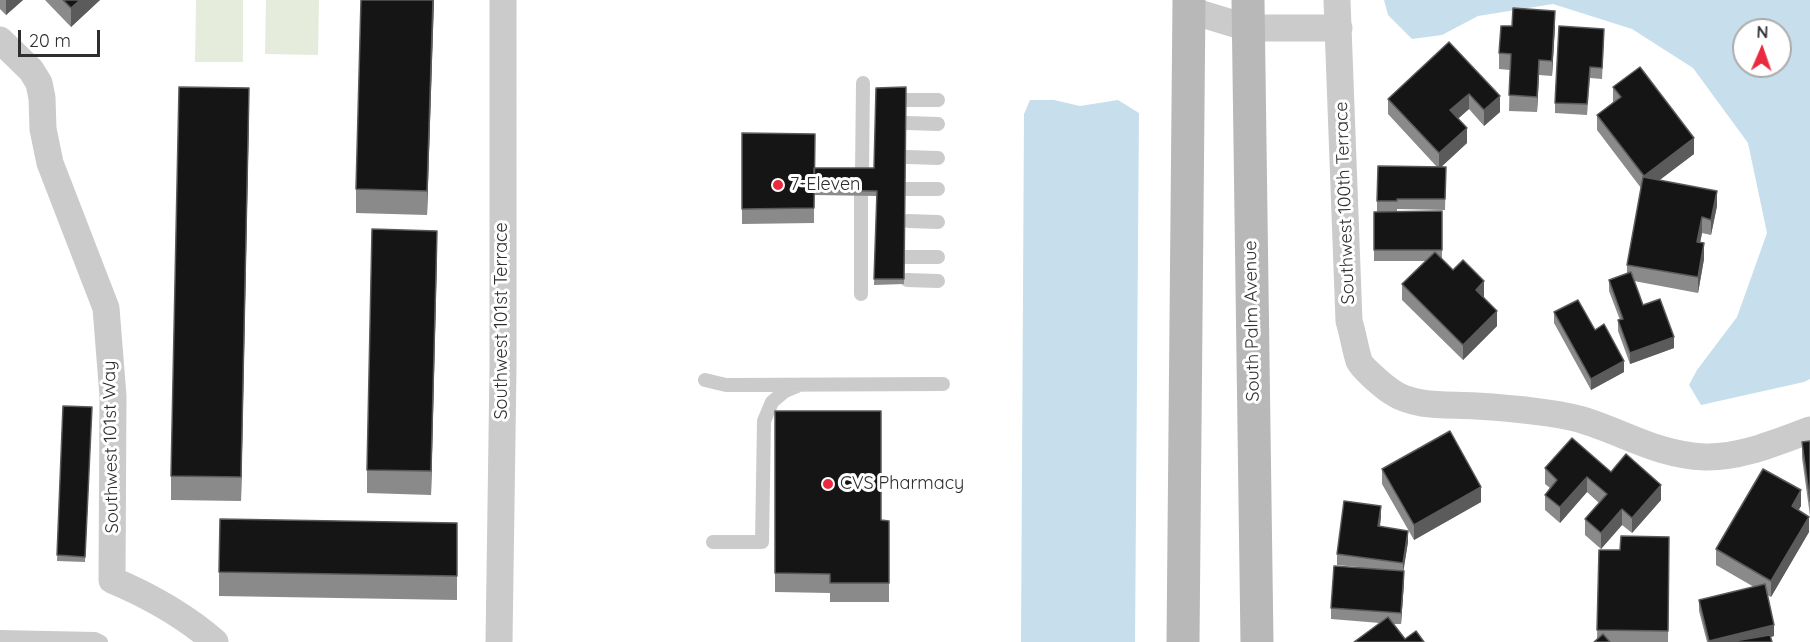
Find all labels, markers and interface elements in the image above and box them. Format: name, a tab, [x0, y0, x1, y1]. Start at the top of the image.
scale bar	[21, 18, 104, 56]
north arrow	[1732, 18, 1792, 78]
text: N	[1756, 22, 1769, 42]
text: 20 m	[29, 29, 71, 52]
street label: Southwest 100th Terrace	[1331, 101, 1359, 305]
place label: 7-Eleven	[790, 174, 861, 196]
marker: 7-Eleven	[771, 178, 785, 192]
street label: Southwest 101st Terrace	[491, 222, 513, 420]
street label: South Palm Avenue	[1240, 240, 1264, 402]
street label: Southwest 101st Way	[99, 361, 123, 533]
place label: CVS Pharmacy	[840, 473, 964, 495]
marker: CVS Pharmacy	[821, 477, 835, 491]

